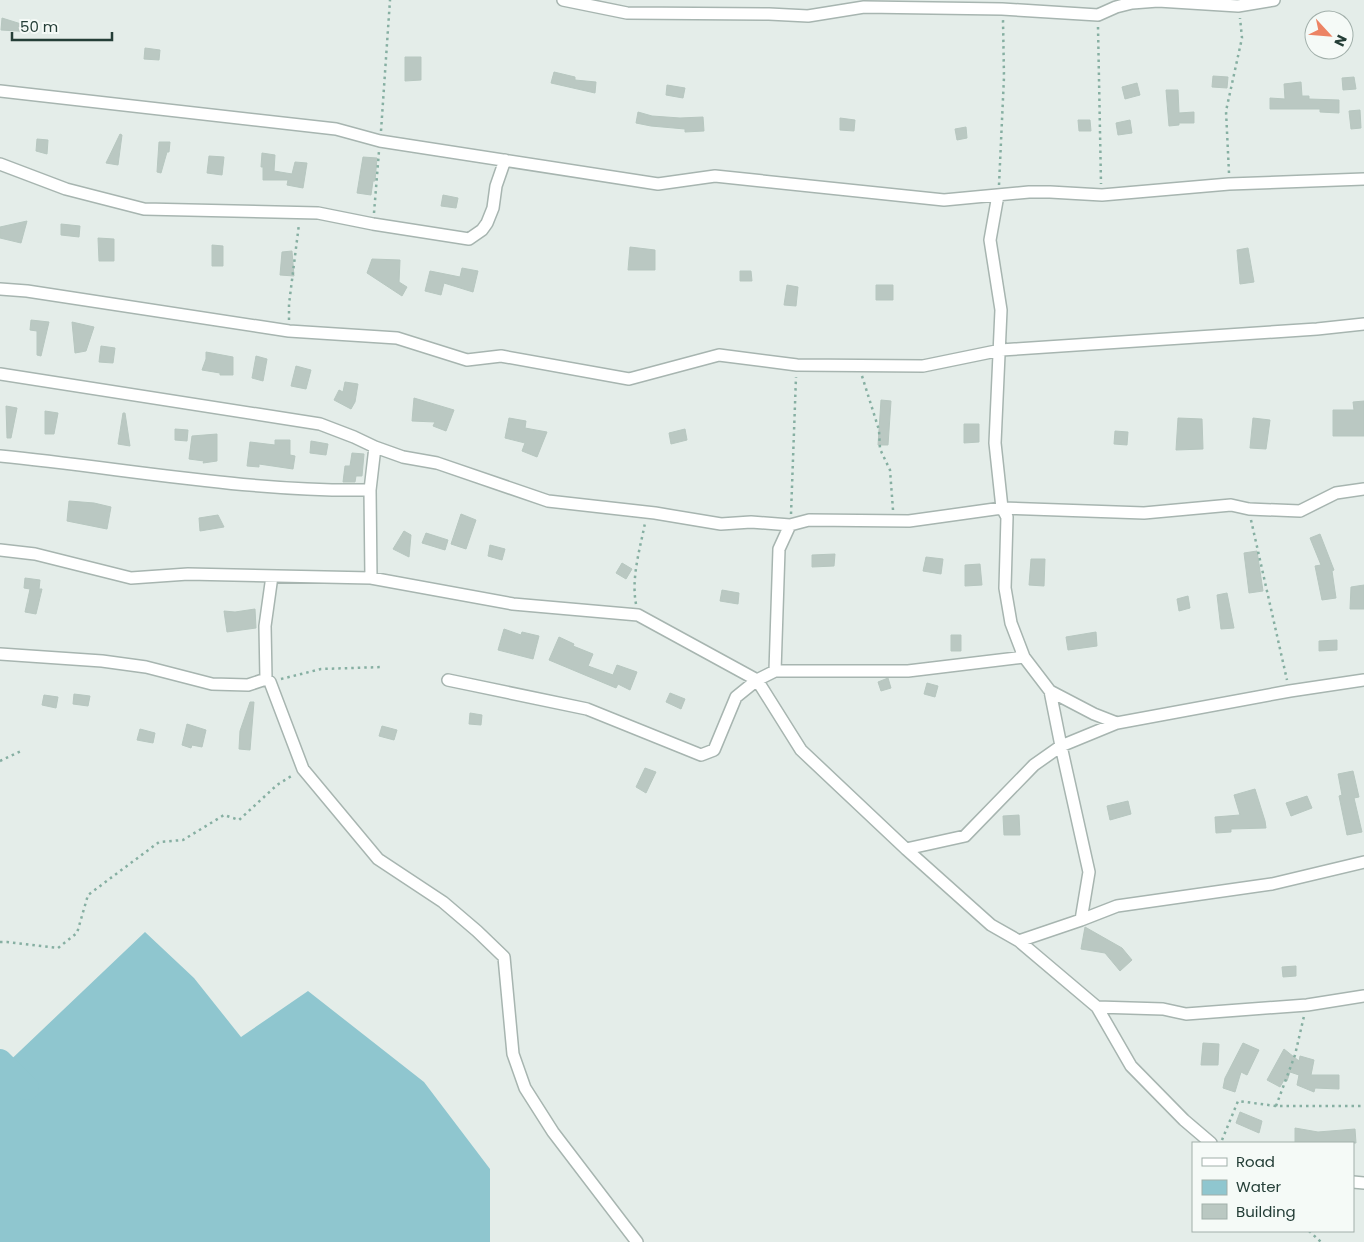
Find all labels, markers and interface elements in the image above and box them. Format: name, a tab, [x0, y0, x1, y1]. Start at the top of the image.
scale bar	[12, 10, 112, 42]
north arrow	[1304, 10, 1354, 60]
text: 50 m	[20, 16, 58, 37]
text: N	[1329, 32, 1352, 50]
legend	[1192, 1142, 1354, 1232]
text: Road	[1236, 1151, 1275, 1172]
text: Water	[1236, 1176, 1282, 1197]
text: Building	[1236, 1201, 1296, 1222]

